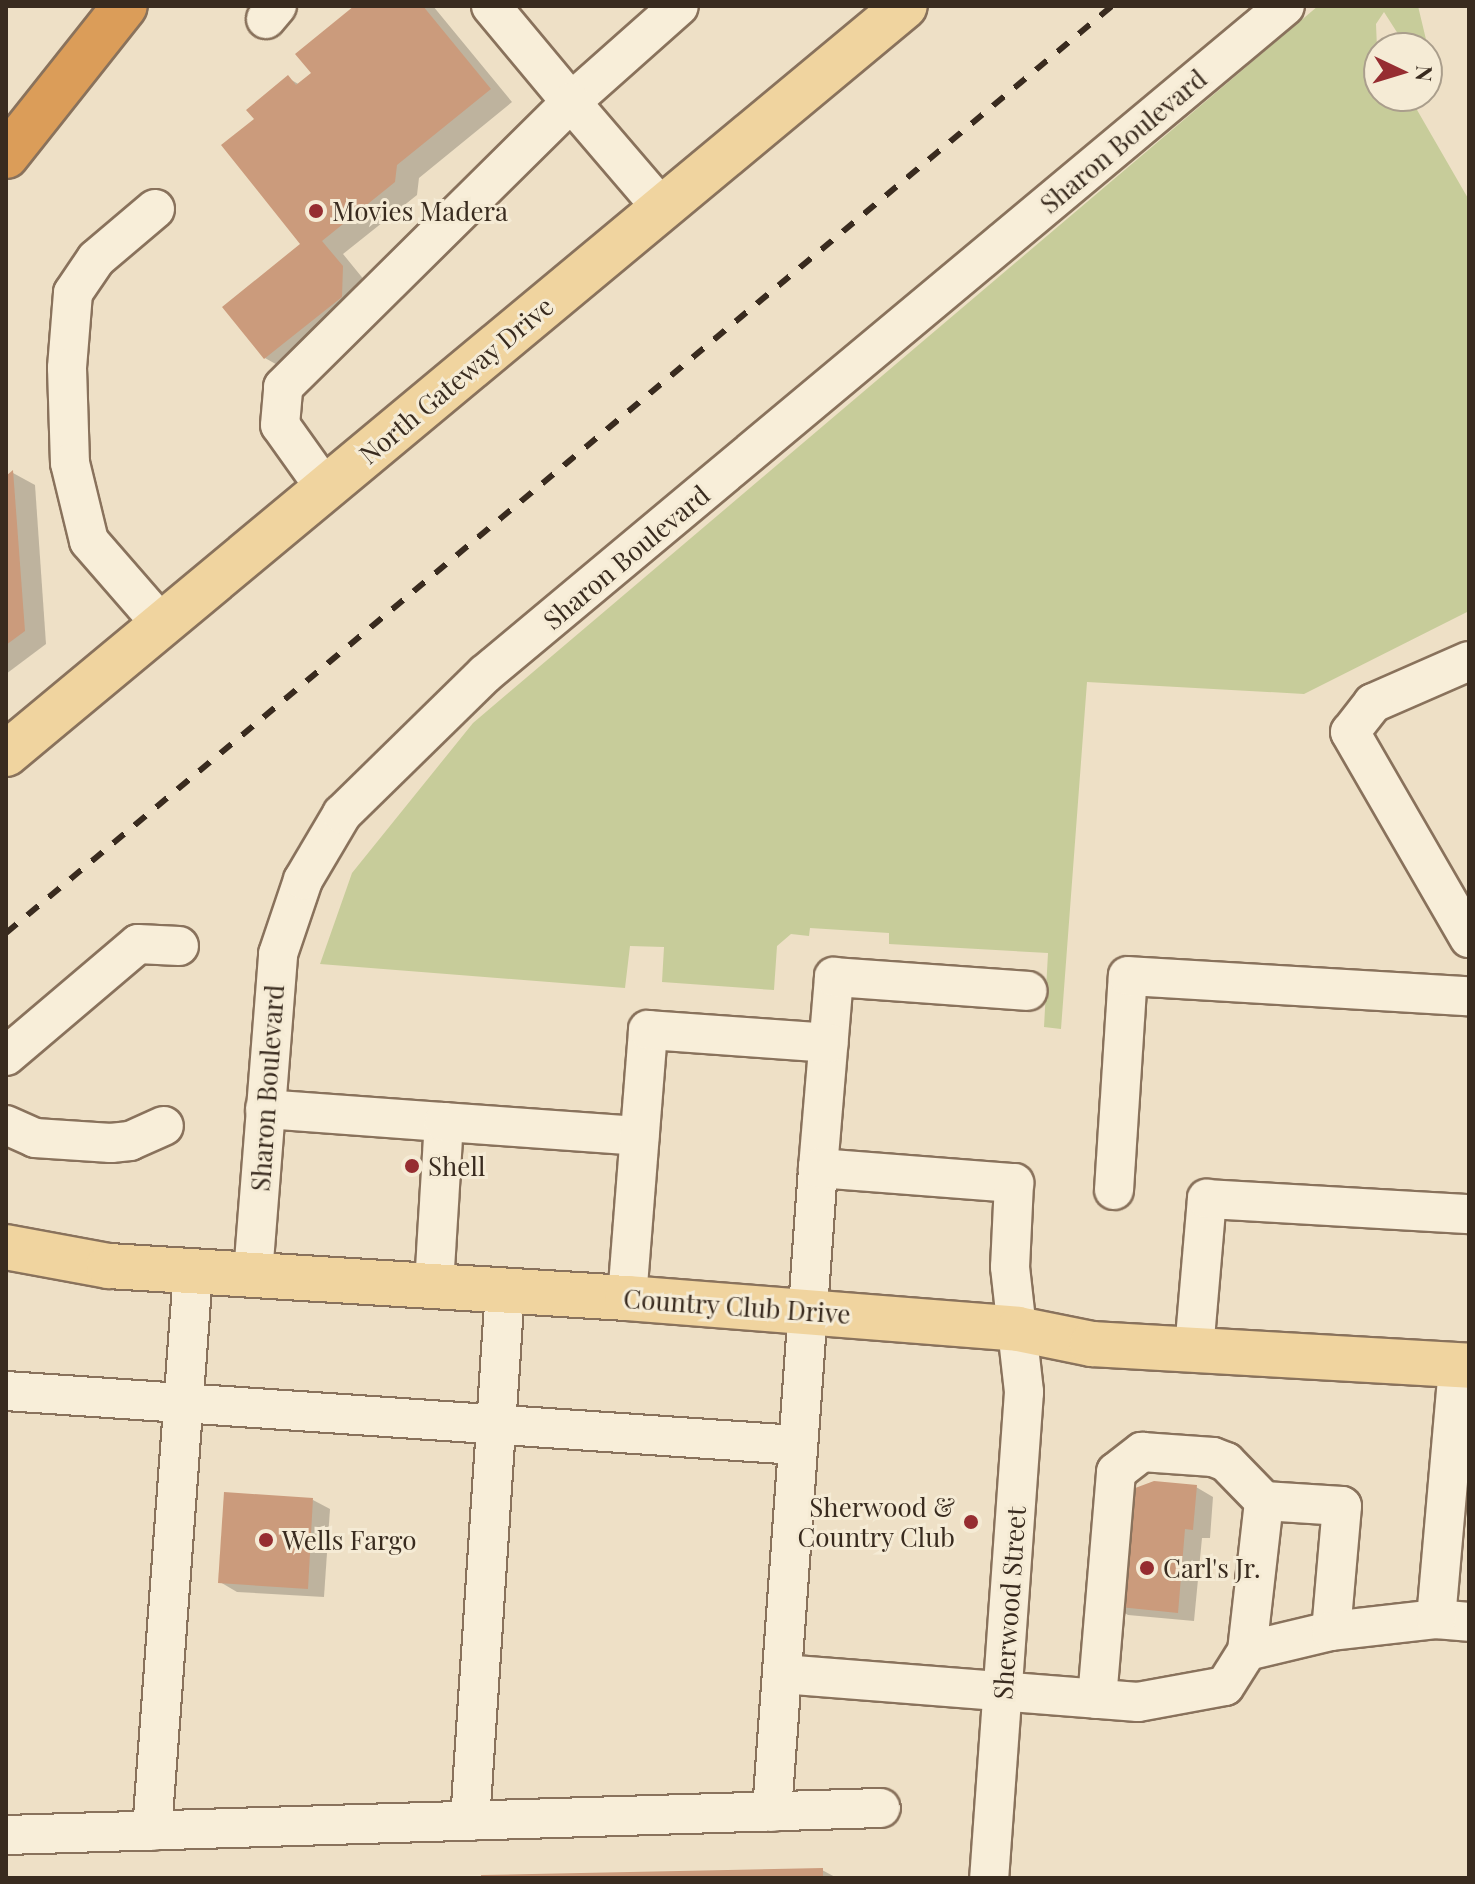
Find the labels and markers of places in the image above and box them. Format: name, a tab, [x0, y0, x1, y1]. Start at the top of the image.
place label: Movies Madera	[332, 195, 508, 227]
marker: Movies Madera	[307, 202, 325, 220]
place label: Shell	[428, 1150, 485, 1182]
marker: Shell	[403, 1157, 421, 1175]
place label: Sherwood & Country Club	[797, 1491, 955, 1552]
marker: Sherwood & Country Club	[962, 1513, 980, 1531]
place label: Wells Fargo	[282, 1524, 417, 1556]
marker: Wells Fargo	[257, 1531, 275, 1549]
place label: Carl's Jr.	[1163, 1552, 1261, 1584]
marker: Carl's Jr.	[1138, 1559, 1156, 1577]

